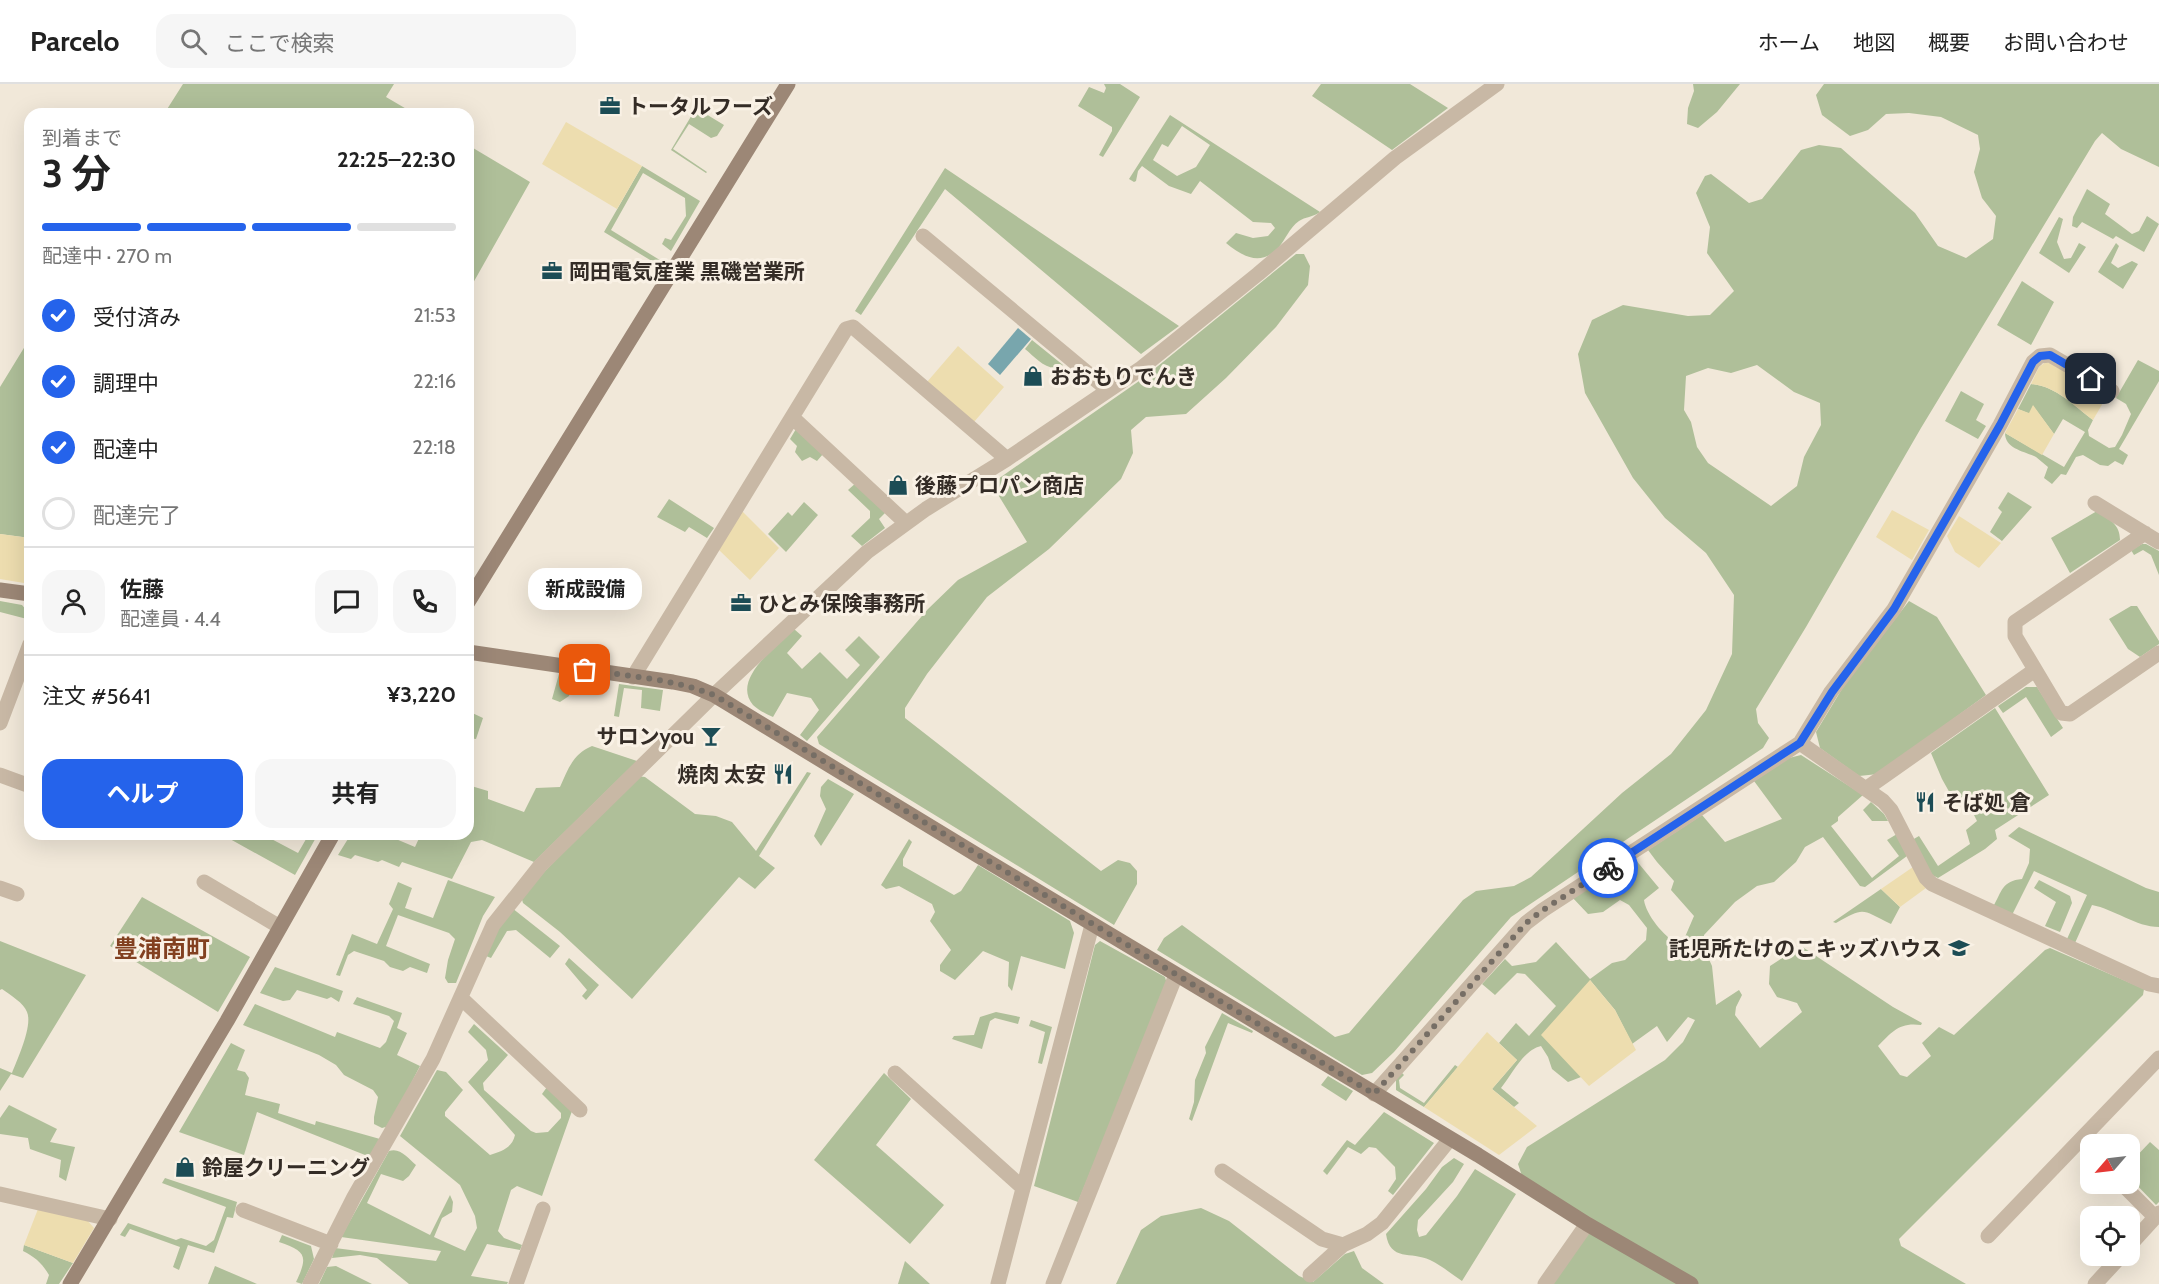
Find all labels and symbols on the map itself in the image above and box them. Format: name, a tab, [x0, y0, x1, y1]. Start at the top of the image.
office icon: トータルフーズ	[598, 94, 622, 118]
place label: トータルフーズ	[627, 94, 773, 119]
office icon: 岡田電気産業 黒磯営業所	[540, 259, 564, 283]
place label: 岡田電気産業 黒磯営業所	[569, 259, 805, 284]
pin	[2065, 353, 2116, 404]
shop icon: おおもりでんき	[1021, 364, 1045, 388]
place label: おおもりでんき	[1050, 364, 1197, 389]
shop icon: 後藤プロパン商店	[886, 473, 910, 497]
place label: 後藤プロパン商店	[915, 473, 1084, 498]
callout: 新成設備	[528, 568, 642, 610]
office icon: ひとみ保険事務所	[729, 591, 753, 615]
place label: ひとみ保険事務所	[758, 591, 925, 616]
pin	[559, 644, 610, 695]
place label: サロンyou	[596, 724, 694, 749]
bar icon: サロンyou	[699, 724, 723, 748]
place label: 焼肉 太安	[677, 762, 766, 787]
restaurant icon: 焼肉 太安	[771, 762, 795, 786]
restaurant icon: そば処 倉	[1913, 790, 1937, 814]
place label: そば処 倉	[1942, 790, 2031, 815]
courier	[1578, 838, 1638, 898]
district label: 豊浦南町	[114, 934, 210, 963]
place label: 託児所たけのこキッズハウス	[1669, 936, 1942, 961]
school or university icon: 託児所たけのこキッズハウス	[1947, 936, 1971, 960]
north arrow	[2080, 1134, 2140, 1194]
shop icon: 鈴屋クリーニング	[173, 1155, 197, 1179]
place label: 鈴屋クリーニング	[202, 1155, 370, 1180]

